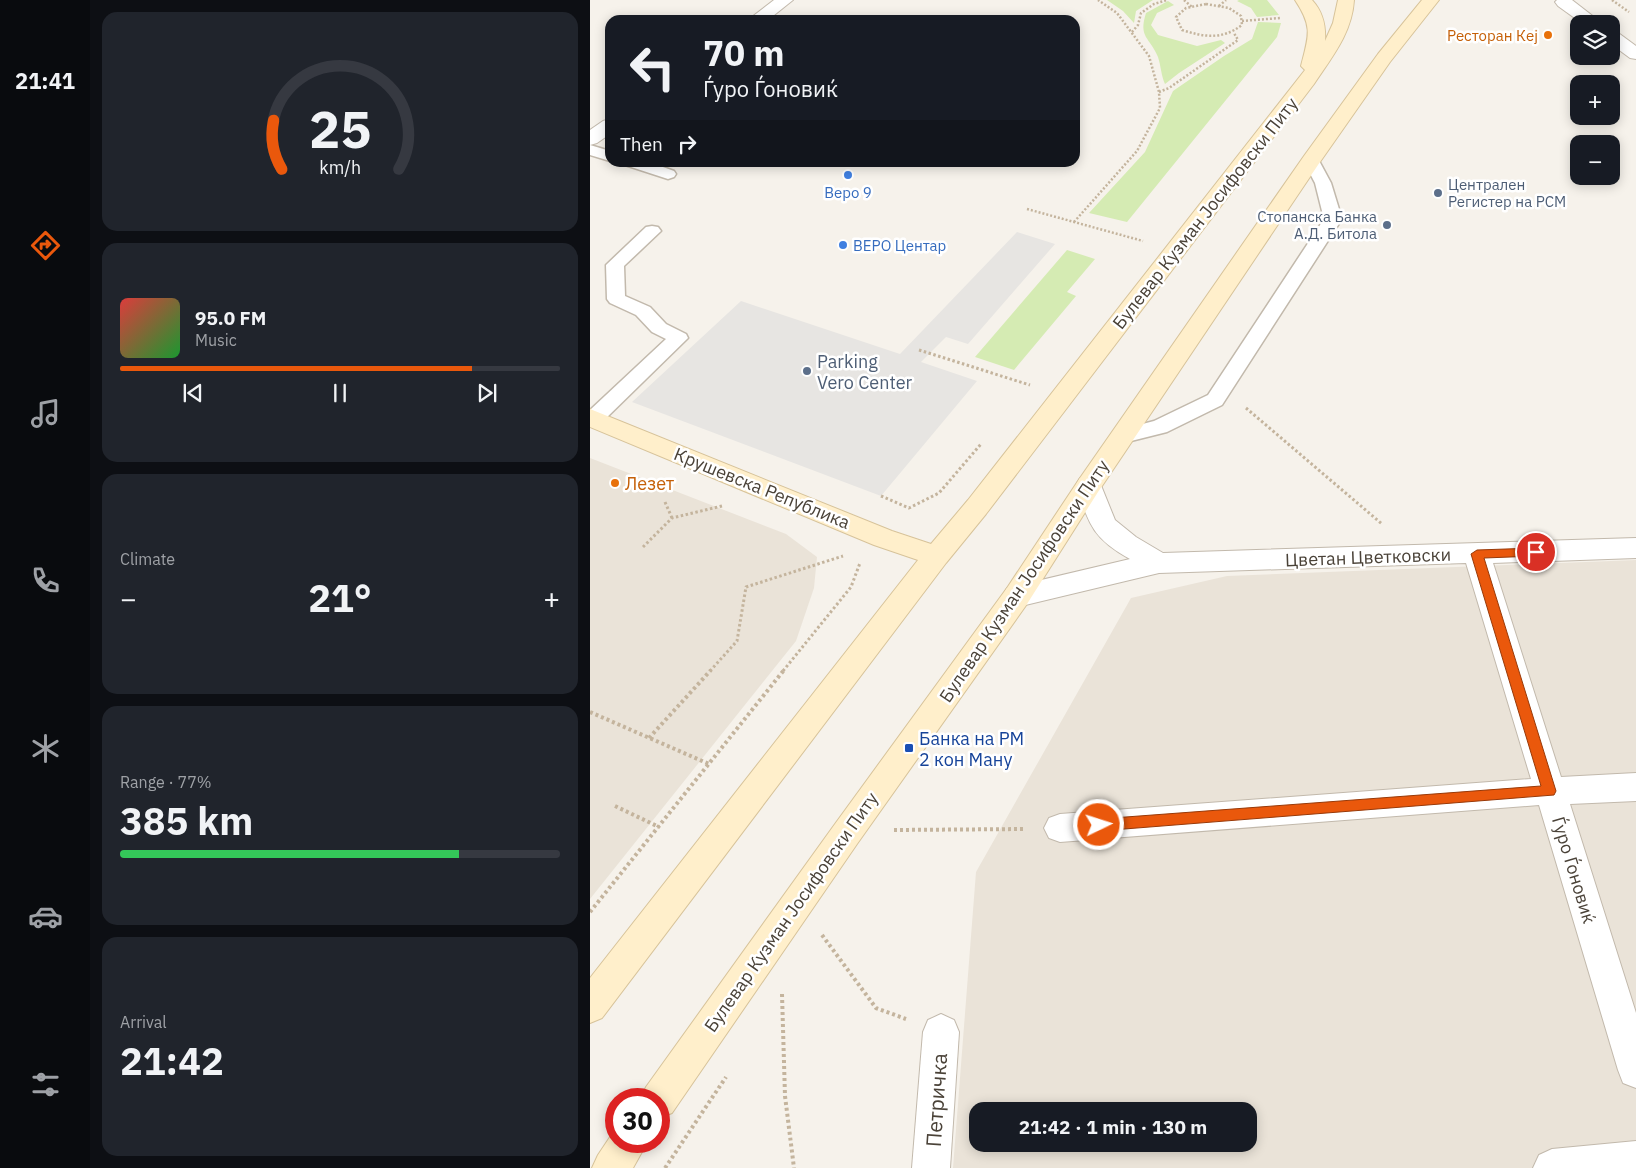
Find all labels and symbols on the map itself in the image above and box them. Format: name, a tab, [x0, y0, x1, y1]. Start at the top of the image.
place label: Ресторан Кej	[1447, 26, 1538, 45]
marker: Ресторан Кej	[1542, 29, 1554, 41]
street label: Булевар Кузман Јосифовски Питу	[1107, 93, 1303, 333]
marker: Веро 9	[842, 169, 854, 181]
place label: Централен Регистер на РСМ	[1448, 175, 1566, 211]
place label: Веро 9	[824, 183, 872, 202]
marker: Централен Регистер на РСМ	[1432, 187, 1444, 199]
place label: Стопанска Банка А.Д. Битола	[1257, 207, 1377, 243]
marker: Стопанска Банка А.Д. Битола	[1381, 219, 1393, 231]
place label: ВЕРО Центар	[853, 236, 946, 255]
marker: ВЕРО Центар	[837, 239, 849, 251]
place label: Parking Vero Center	[817, 350, 913, 394]
marker: Parking Vero Center	[801, 365, 813, 377]
street label: Крушевска Република	[671, 442, 854, 534]
street label: Булевар Кузман Јосифовски Питу	[934, 455, 1114, 707]
place label: Лезет	[625, 472, 675, 495]
marker: Лезет	[609, 477, 621, 489]
pin	[1515, 531, 1557, 573]
street label: Цветан Цветковски	[1285, 543, 1451, 571]
place label: Банка на РМ 2 кон Ману	[919, 727, 1024, 771]
marker: Банка на РМ 2 кон Ману	[903, 742, 915, 754]
street label: Булевар Кузман Јосифовски Питу	[699, 788, 883, 1036]
position arrow	[1072, 798, 1124, 850]
street label: Ѓуро Ѓоновиќ	[1547, 814, 1601, 926]
street label: Петричка	[919, 1052, 953, 1148]
speed limit sign: 30	[605, 1088, 670, 1153]

